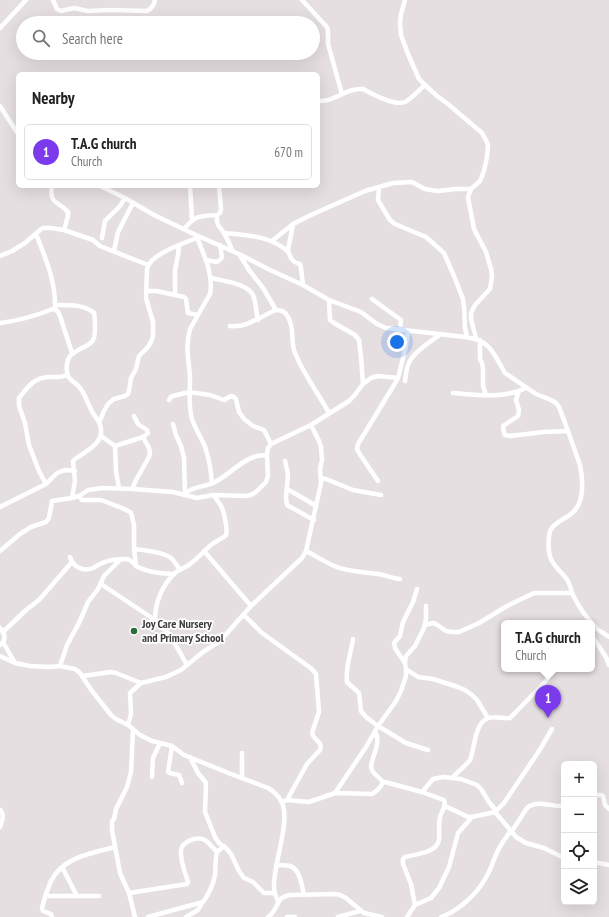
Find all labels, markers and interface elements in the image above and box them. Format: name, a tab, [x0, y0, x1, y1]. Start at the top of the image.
search box	[16, 16, 320, 60]
icon: search	[30, 27, 52, 49]
text: Search here	[62, 29, 123, 48]
text: Nearby	[32, 87, 75, 109]
text: T.A.G church	[71, 134, 136, 153]
text: 1	[43, 144, 49, 161]
text: 670 m	[274, 144, 303, 161]
text: Church	[71, 153, 102, 170]
your location	[387, 332, 407, 352]
place label: Joy Care Nursery and Primary School	[141, 616, 224, 645]
popup	[501, 620, 595, 672]
marker: Joy Care Nursery and Primary School	[129, 626, 139, 636]
text: T.A.G church	[515, 628, 581, 647]
text: Church	[515, 647, 547, 664]
pin: 1	[535, 685, 561, 718]
map controls	[561, 761, 597, 905]
button: +	[561, 761, 597, 797]
button: −	[561, 797, 597, 833]
button: locate	[561, 833, 597, 869]
button: layers	[561, 869, 597, 905]

